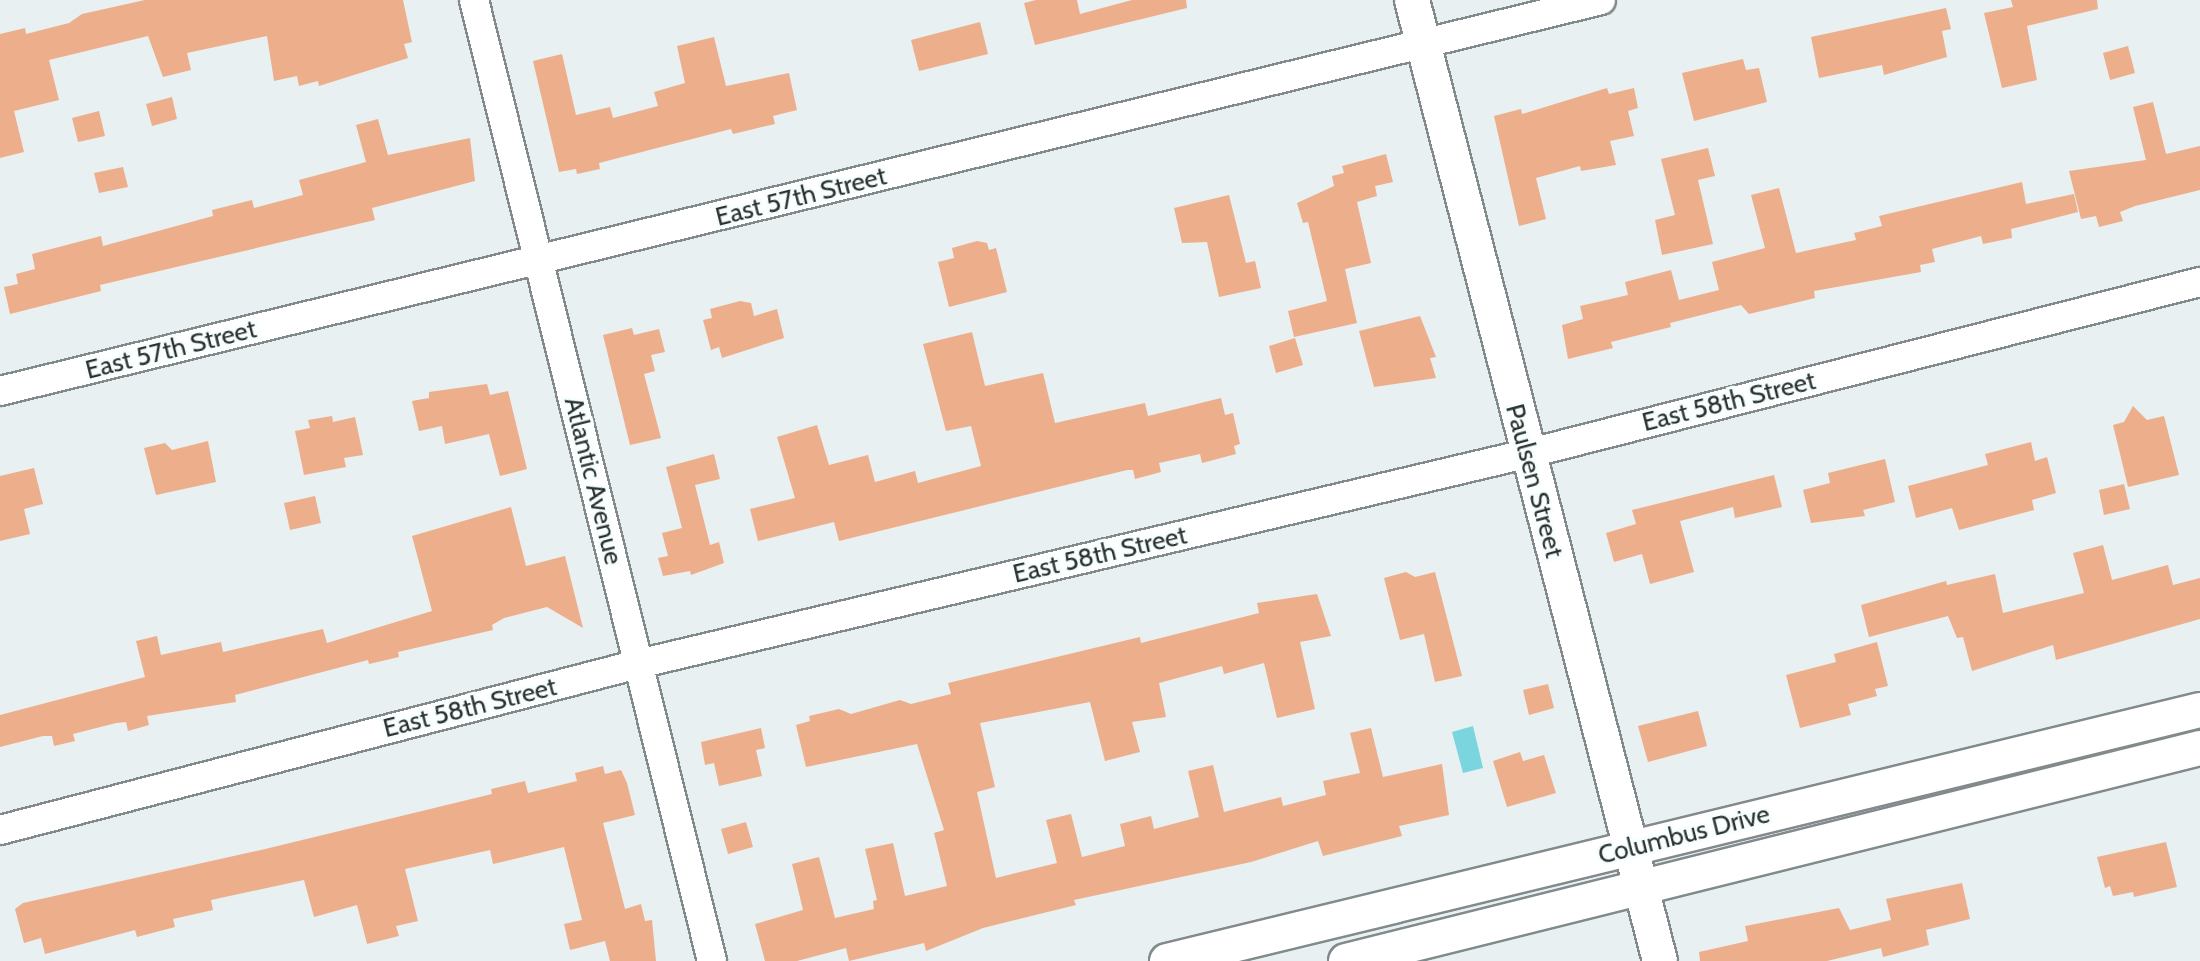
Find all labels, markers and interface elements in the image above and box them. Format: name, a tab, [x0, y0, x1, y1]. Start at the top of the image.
street label: East 57th Street	[712, 161, 890, 233]
street label: East 57th Street	[82, 314, 260, 386]
street label: East 58th Street	[1639, 365, 1819, 439]
street label: Atlantic Avenue	[557, 394, 629, 568]
street label: Paulsen Street	[1498, 401, 1570, 561]
street label: East 58th Street	[1010, 520, 1190, 590]
street label: East 58th Street	[380, 671, 560, 745]
street label: Columbus Drive	[1595, 799, 1773, 871]

